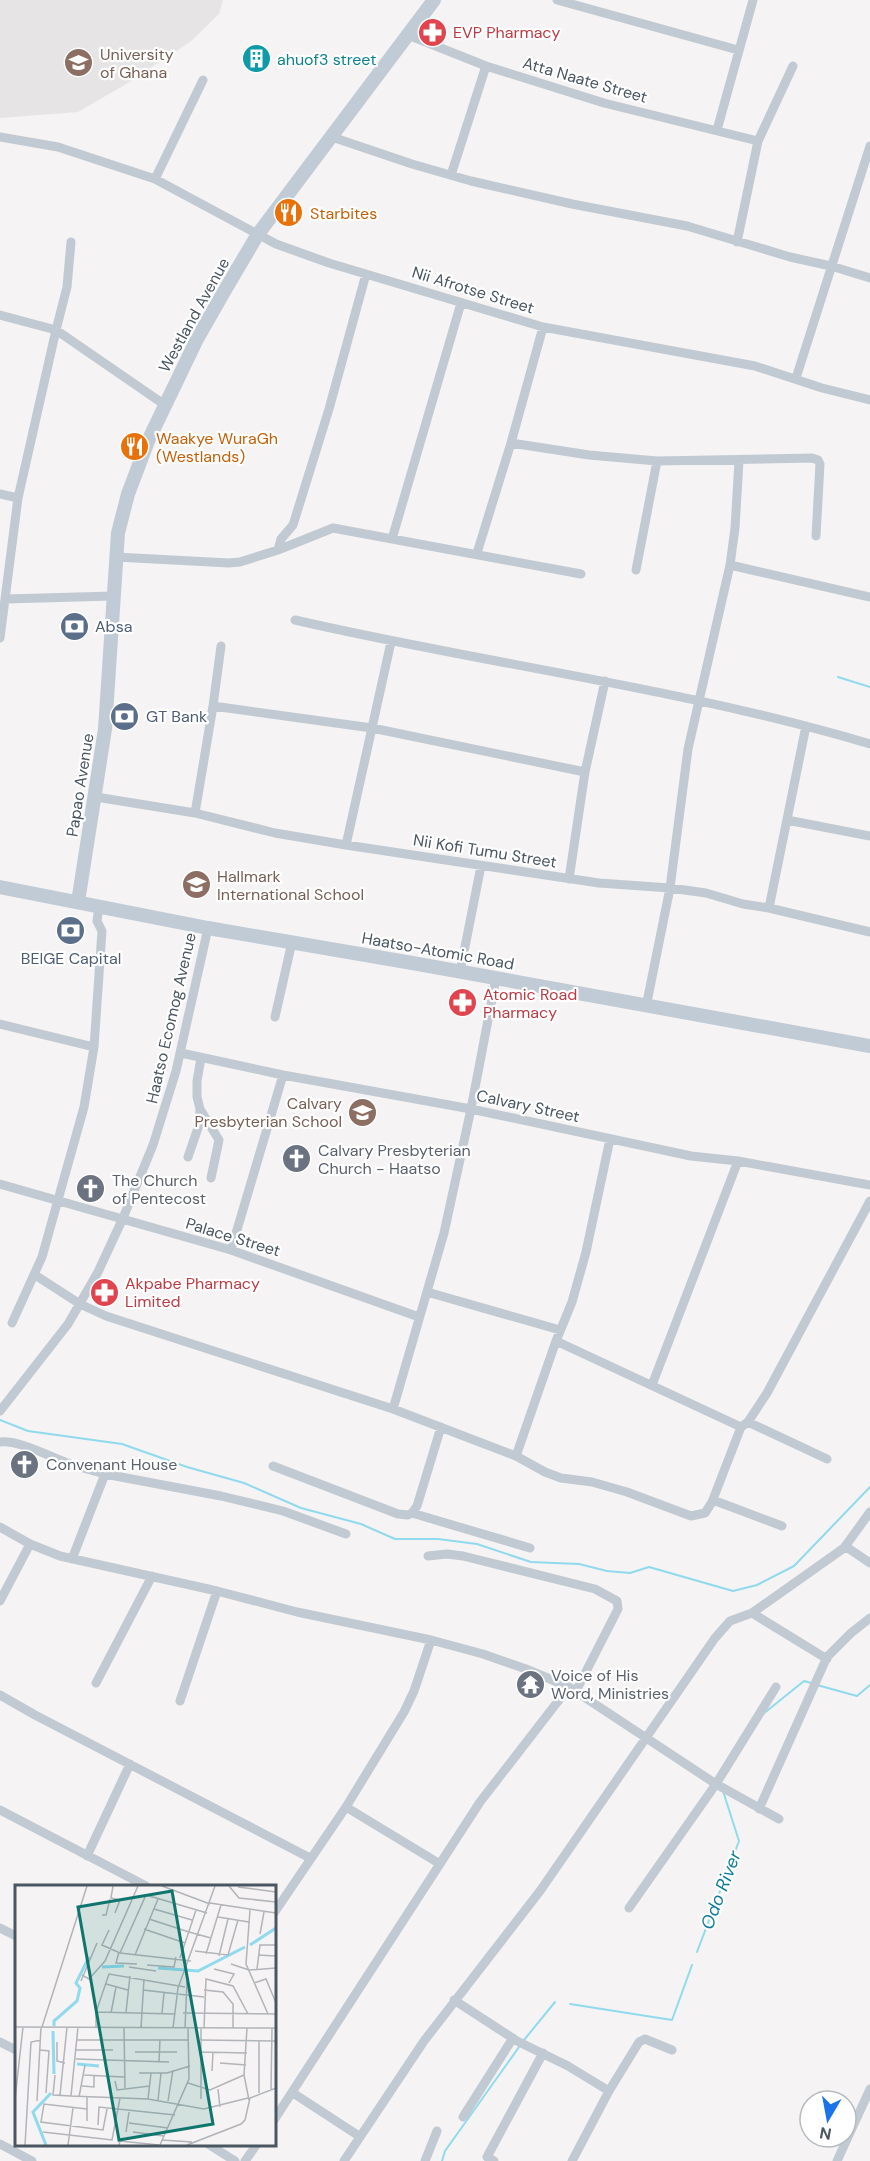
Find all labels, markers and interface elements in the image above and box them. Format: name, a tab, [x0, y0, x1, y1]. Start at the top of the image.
pharmacy icon: EVP Pharmacy	[416, 16, 448, 48]
place label: EVP Pharmacy	[453, 22, 560, 43]
building icon: ahuof3 street	[240, 43, 272, 75]
place label: University of Ghana	[100, 44, 174, 83]
school or university icon: University of Ghana	[63, 47, 95, 79]
place label: ahuof3 street	[277, 49, 376, 70]
street label: Atta Naate Street	[520, 52, 650, 108]
restaurant icon: Starbites	[273, 197, 305, 229]
place label: Starbites	[310, 203, 377, 224]
street label: Westland Avenue	[154, 254, 234, 376]
street label: Nii Afrotse Street	[409, 261, 537, 319]
place label: Waakye WuraGh (Westlands)	[156, 428, 278, 467]
restaurant icon: Waakye WuraGh (Westlands)	[119, 431, 151, 463]
bank icon: Absa	[58, 610, 90, 642]
place label: Absa	[95, 616, 132, 637]
bank icon: GT Bank	[109, 700, 141, 732]
place label: GT Bank	[146, 706, 207, 727]
street label: Papao Avenue	[61, 732, 99, 838]
street label: Nii Kofi Tumu Street	[412, 829, 558, 873]
place label: Hallmark International School	[217, 866, 364, 905]
school or university icon: Hallmark International School	[180, 869, 212, 901]
bank icon: BEIGE Capital	[55, 914, 87, 946]
street label: Haatso-Atomic Road	[360, 927, 516, 975]
street label: Haatso Ecomog Avenue	[141, 930, 201, 1106]
place label: BEIGE Capital	[21, 948, 121, 969]
place label: Atomic Road Pharmacy	[483, 984, 577, 1023]
pharmacy icon: Atomic Road Pharmacy	[446, 987, 478, 1019]
street label: Calvary Street	[475, 1085, 581, 1127]
place label: Calvary Presbyterian School	[194, 1093, 342, 1132]
school or university icon: Calvary Presbyterian School	[347, 1096, 379, 1128]
place label: Calvary Presbyterian Church - Haatso	[318, 1140, 471, 1179]
church icon: Calvary Presbyterian Church - Haatso	[281, 1143, 313, 1175]
place label: The Church of Pentecost	[112, 1170, 206, 1209]
church icon: The Church of Pentecost	[75, 1173, 107, 1205]
street label: Palace Street	[183, 1213, 283, 1261]
place label: Akpabe Pharmacy Limited	[125, 1273, 260, 1312]
pharmacy icon: Akpabe Pharmacy Limited	[88, 1276, 120, 1308]
church icon: Convenant House	[9, 1448, 41, 1480]
place label: Convenant House	[46, 1454, 177, 1475]
place label: Voice of His Word, Ministries	[551, 1665, 669, 1704]
temple icon: Voice of His Word, Ministries	[514, 1668, 546, 1700]
water label: Odo River	[695, 1846, 747, 1933]
inset map	[15, 1885, 276, 2146]
north arrow	[798, 2089, 858, 2149]
text: N	[818, 2122, 833, 2145]

